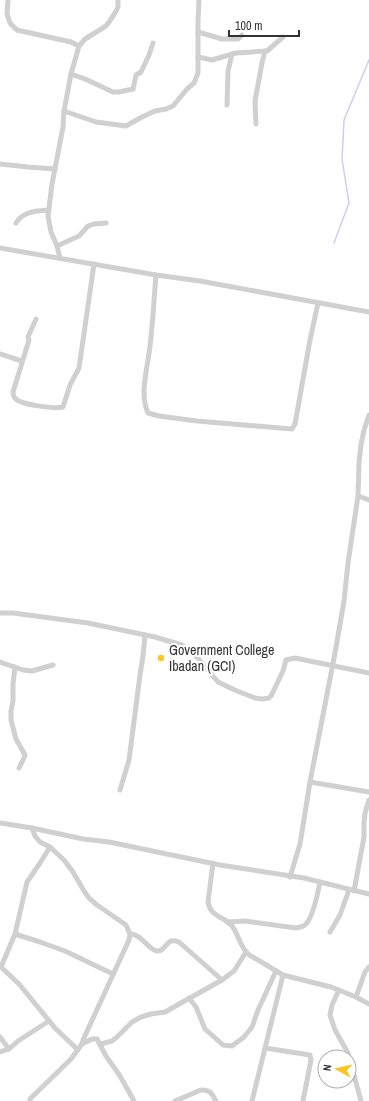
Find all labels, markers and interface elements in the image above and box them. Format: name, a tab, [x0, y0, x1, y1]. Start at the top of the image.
scale bar	[229, 12, 299, 38]
text: 100 m	[235, 18, 262, 34]
place label: Government College Ibadan (GCI)	[169, 641, 274, 675]
marker: Government College Ibadan (GCI)	[156, 653, 166, 663]
north arrow	[317, 1049, 357, 1089]
text: N	[320, 1063, 334, 1072]

